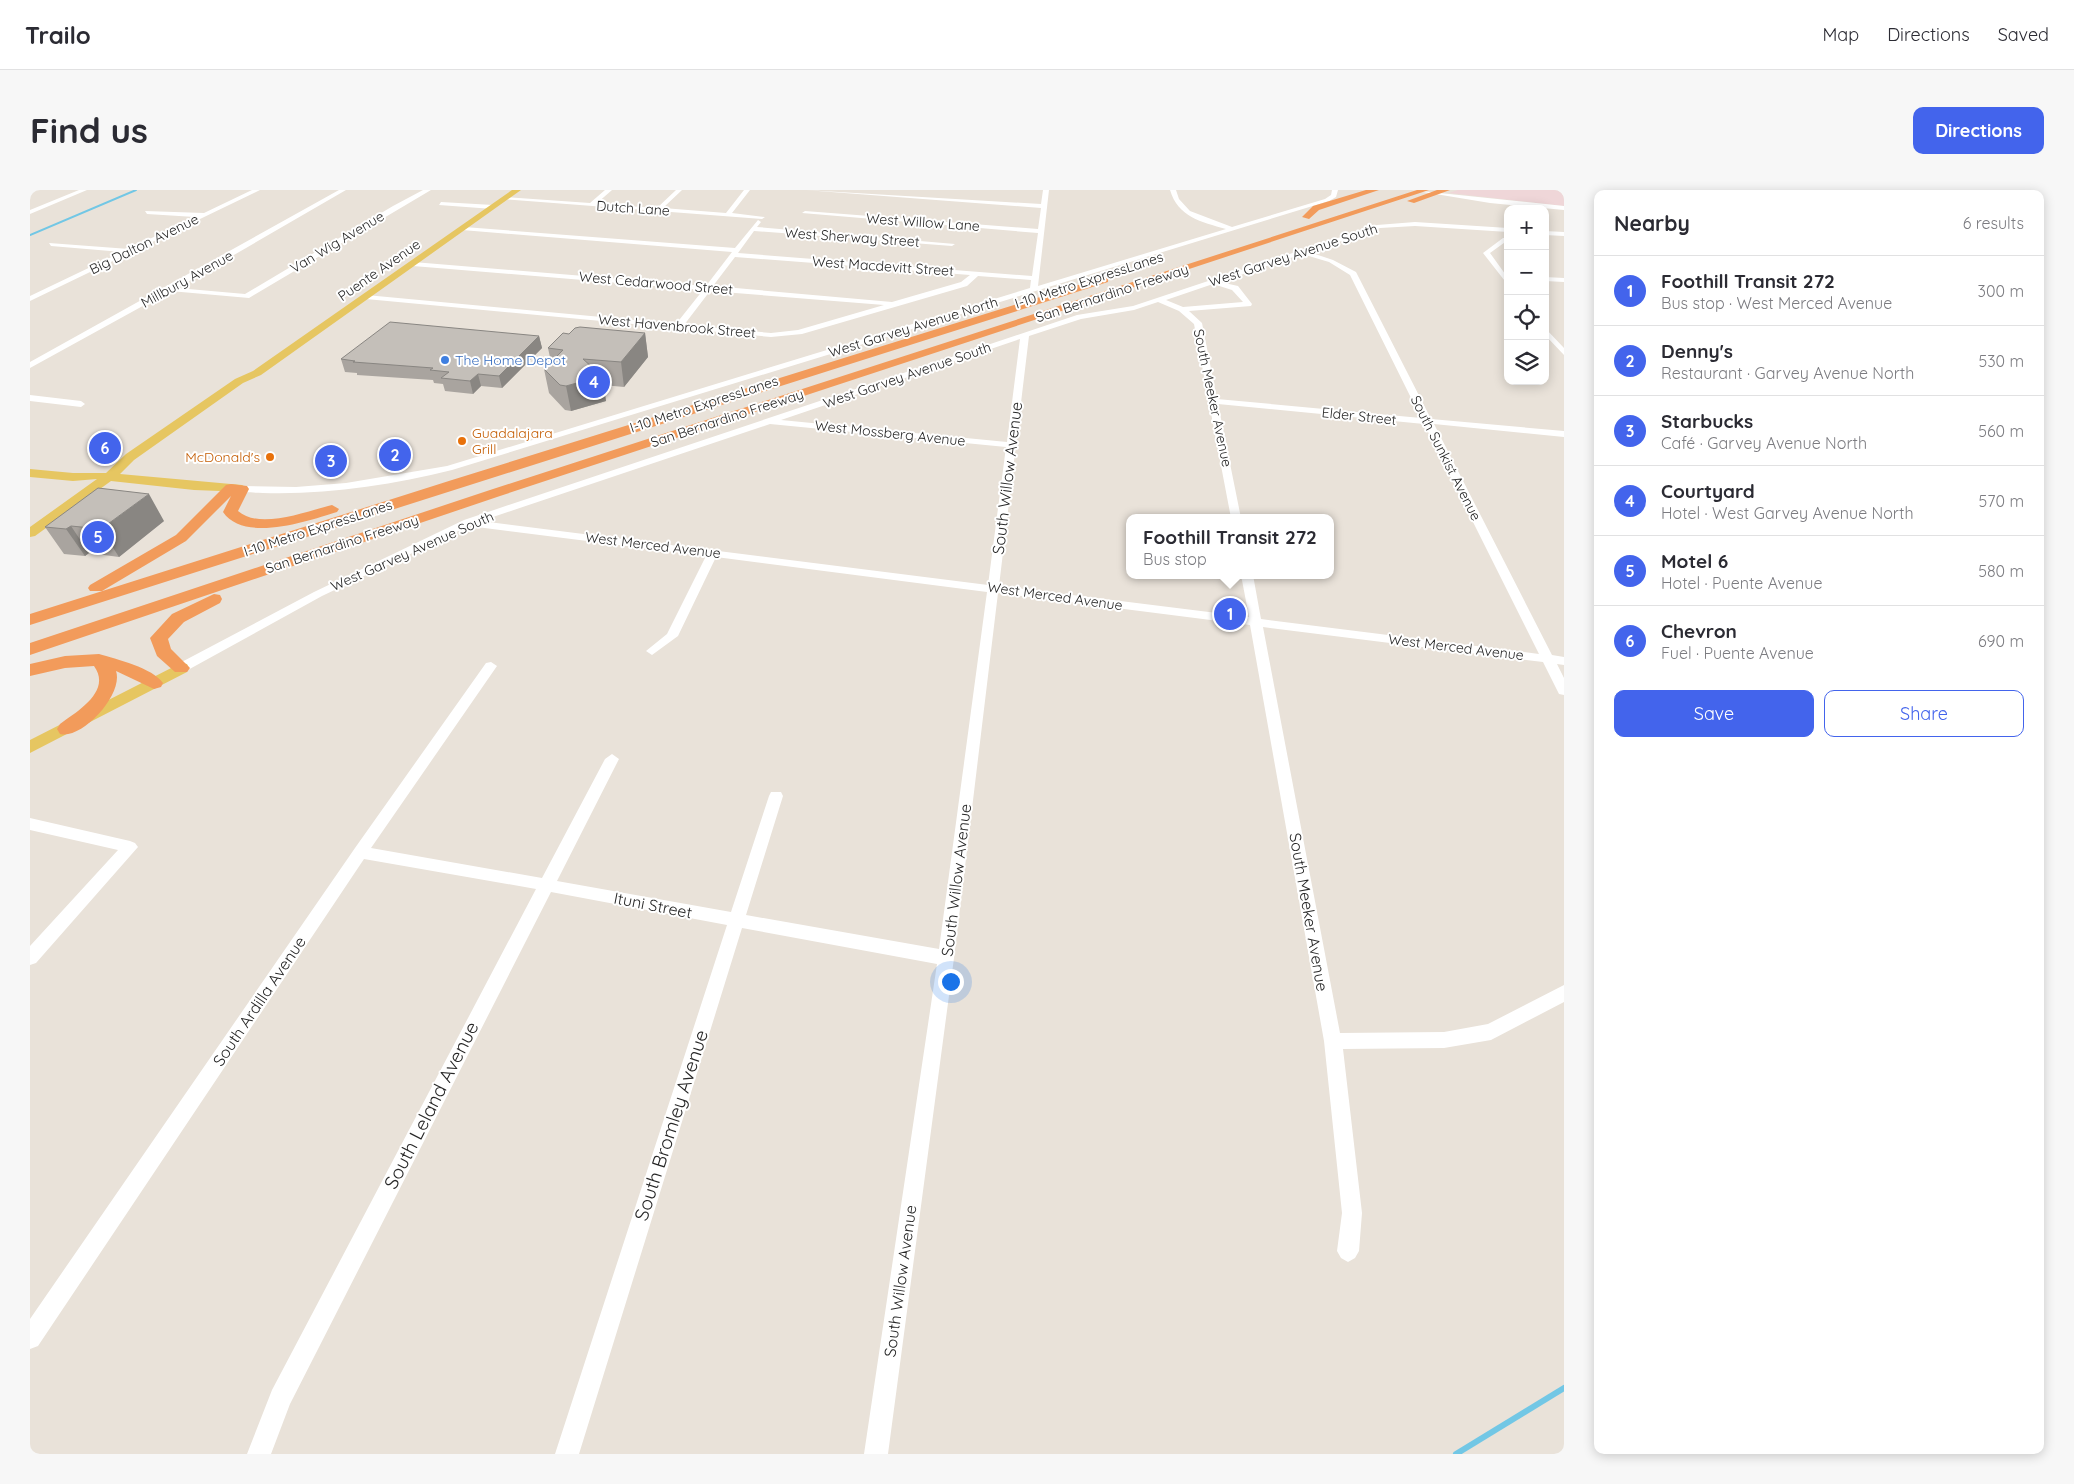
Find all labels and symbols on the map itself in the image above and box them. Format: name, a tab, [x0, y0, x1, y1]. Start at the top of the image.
street label: Dutch Lane	[596, 196, 670, 220]
street label: Van Wig Avenue	[287, 207, 387, 277]
street label: West Willow Lane	[866, 209, 981, 235]
street label: Big Dalton Avenue	[86, 210, 202, 278]
street label: West Garvey Avenue South	[1206, 219, 1380, 291]
street label: West Sherway Street	[784, 223, 920, 251]
street label: Puente Avenue	[334, 235, 424, 305]
street label: Millbury Avenue	[138, 246, 236, 312]
street label: I-10 Metro ExpressLanes	[1012, 247, 1166, 313]
street label: West Macdevitt Street	[812, 252, 955, 280]
street label: San Bernardino Freeway	[1033, 260, 1191, 326]
street label: West Cedarwood Street	[578, 267, 734, 299]
street label: West Garvey Avenue North	[826, 293, 1000, 361]
street label: West Havenbrook Street	[597, 310, 757, 342]
street label: South Meeker Avenue	[1190, 327, 1236, 469]
street label: West Garvey Avenue South	[821, 338, 993, 412]
place label: The Home Depot	[455, 351, 566, 369]
marker: The Home Depot	[439, 354, 451, 366]
pin: 4	[578, 363, 610, 401]
street label: I-10 Metro ExpressLanes	[627, 371, 781, 437]
street label: San Bernardino Freeway	[648, 385, 806, 451]
street label: South Sunkist Avenue	[1407, 392, 1485, 524]
street label: South Willow Avenue	[988, 401, 1026, 555]
street label: Elder Street	[1321, 403, 1397, 429]
street label: West Mossberg Avenue	[814, 416, 966, 450]
place label: Guadalajara Grill	[472, 424, 553, 458]
pin: 6	[89, 429, 121, 467]
marker: Guadalajara Grill	[456, 435, 468, 447]
pin: 2	[379, 436, 411, 474]
pin: 3	[315, 442, 347, 480]
place label: McDonald's	[185, 448, 260, 466]
marker: McDonald's	[264, 451, 276, 463]
street label: I-10 Metro ExpressLanes	[241, 495, 395, 561]
street label: West Garvey Avenue South	[328, 507, 496, 595]
street label: San Bernardino Freeway	[263, 511, 421, 577]
pin: 5	[82, 518, 114, 556]
street label: West Merced Avenue	[584, 528, 722, 562]
street label: West Merced Avenue	[986, 578, 1124, 614]
pin: 1	[1214, 595, 1246, 633]
street label: West Merced Avenue	[1387, 630, 1525, 664]
street label: South Willow Avenue	[937, 803, 975, 957]
street label: South Meeker Avenue	[1285, 831, 1333, 993]
street label: Ituni Street	[612, 888, 694, 922]
street label: South Ardilla Avenue	[208, 932, 310, 1070]
your location	[938, 969, 964, 995]
street label: South Leland Avenue	[378, 1017, 484, 1193]
street label: South Bromley Avenue	[629, 1027, 713, 1223]
street label: South Willow Avenue	[879, 1204, 921, 1358]

